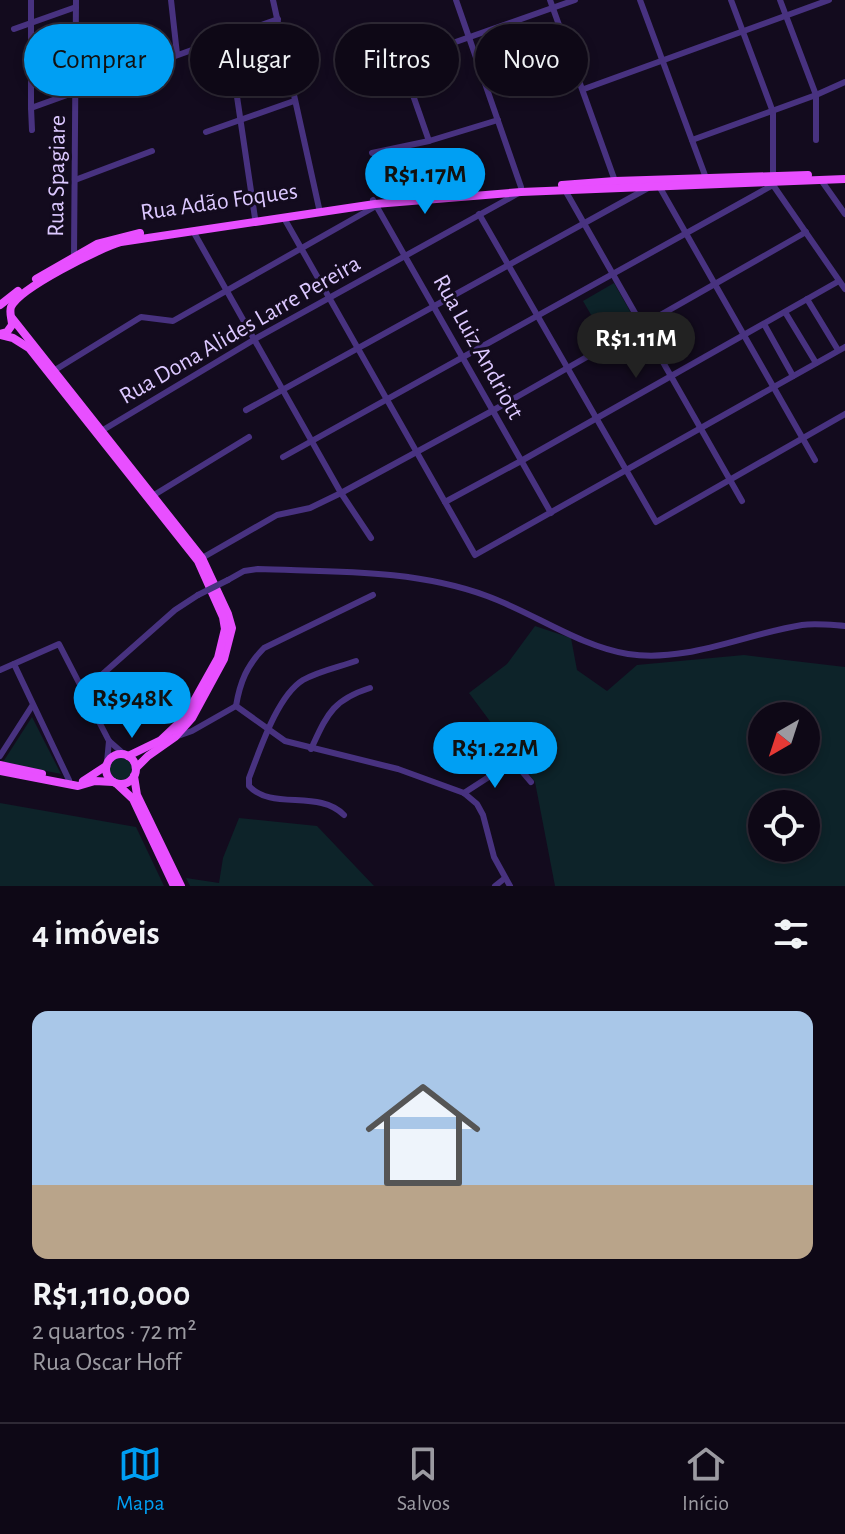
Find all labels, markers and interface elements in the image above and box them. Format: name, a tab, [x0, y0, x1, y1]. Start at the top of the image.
chip: Comprar	[24, 24, 174, 96]
chip: Alugar	[190, 24, 319, 96]
chip: Filtros	[335, 24, 459, 96]
chip: Novo	[475, 24, 588, 96]
street label: Rua Spagiare	[44, 115, 70, 237]
pin: R$1.17M	[351, 148, 499, 216]
text: R$1.17M	[383, 161, 467, 187]
street label: Rua Adão Foques	[139, 179, 299, 225]
street label: Rua Dona Alides Larre Pereira	[116, 251, 364, 409]
street label: Rua Luiz Andriott	[428, 271, 528, 424]
pin: R$1.11M	[562, 312, 710, 380]
text: R$1.11M	[595, 325, 677, 351]
pin: R$948K	[67, 672, 197, 740]
text: R$948K	[92, 685, 172, 711]
north arrow	[748, 702, 820, 774]
map controls	[748, 702, 820, 862]
pin: R$1.22M	[421, 722, 569, 790]
text: R$1.22M	[451, 735, 539, 761]
button: locate	[748, 790, 820, 862]
icon: filters	[769, 912, 813, 956]
text: 4 imóveis	[32, 917, 160, 951]
icon: home	[351, 1063, 495, 1207]
text: R$1,110,000	[32, 1278, 191, 1312]
text: 2 quartos · 72 m²	[32, 1318, 196, 1344]
text: Rua Oscar Hoff	[32, 1349, 181, 1375]
tab: Mapa	[116, 1442, 165, 1516]
tab: Salvos	[397, 1442, 450, 1516]
tab: Início	[682, 1442, 729, 1516]

